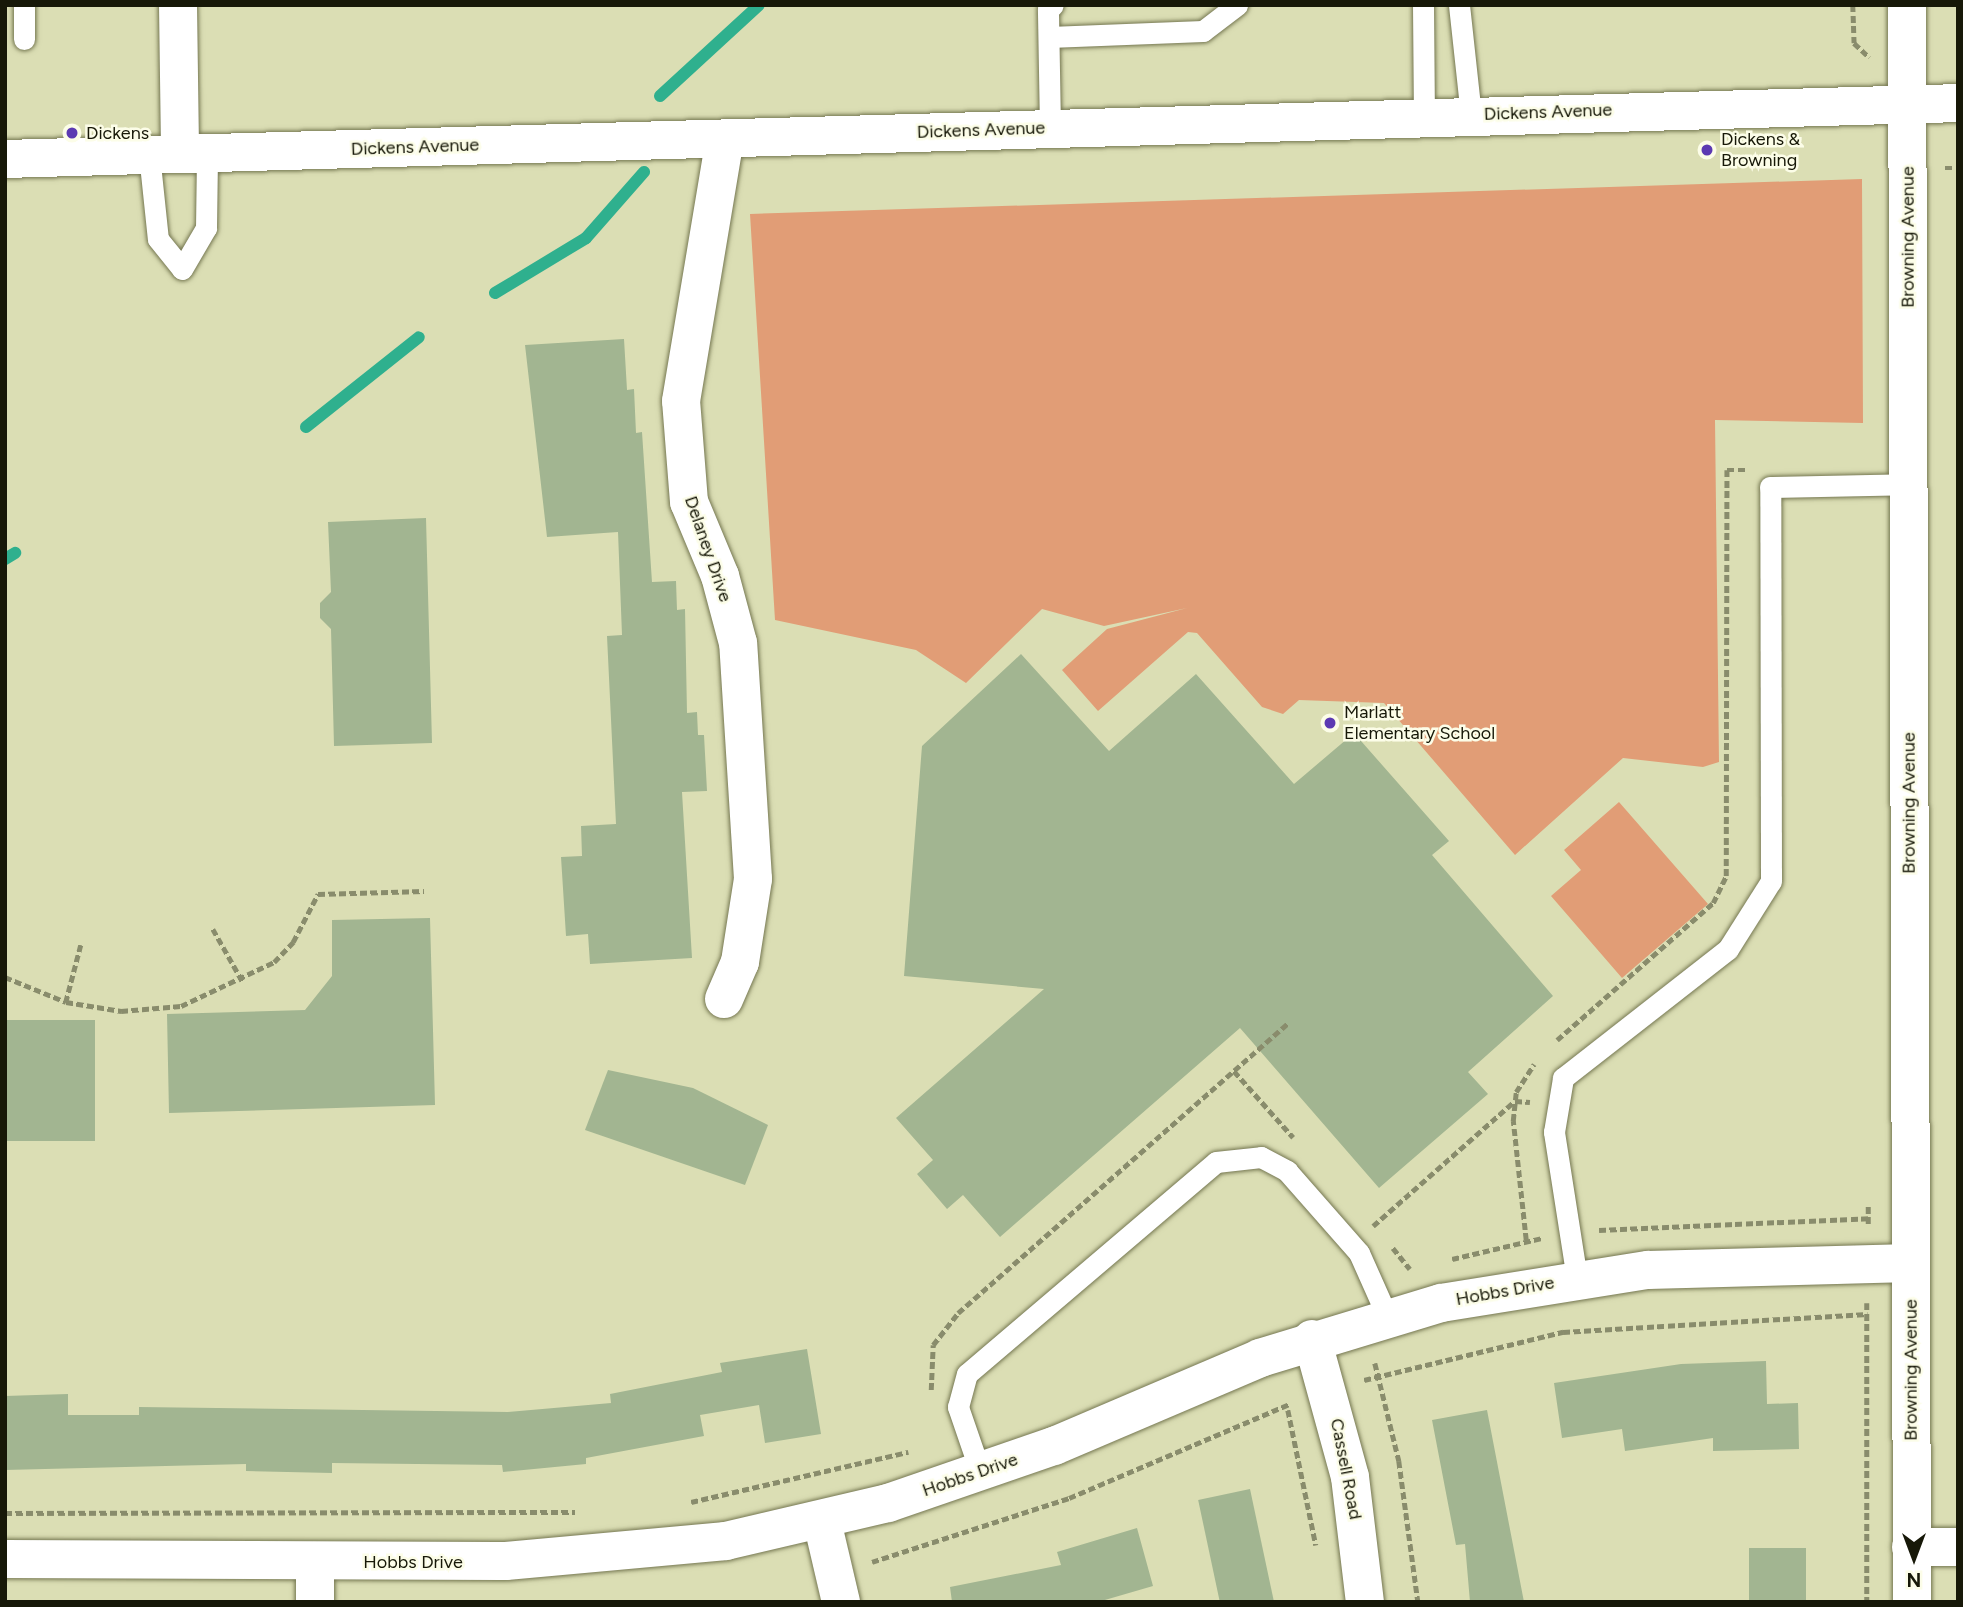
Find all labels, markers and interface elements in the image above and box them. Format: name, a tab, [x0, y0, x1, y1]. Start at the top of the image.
street label: Dickens Avenue	[1483, 99, 1613, 125]
street label: Dickens Avenue	[916, 117, 1046, 143]
place label: Dickens	[86, 122, 149, 144]
marker: Dickens	[64, 125, 80, 141]
place label: Dickens & Browning	[1721, 129, 1800, 172]
street label: Dickens Avenue	[350, 134, 480, 160]
marker: Dickens & Browning	[1699, 142, 1715, 158]
street label: Browning Avenue	[1897, 166, 1919, 308]
street label: Delaney Drive	[680, 493, 736, 605]
place label: Marlatt Elementary School	[1344, 702, 1495, 744]
marker: Marlatt Elementary School	[1322, 715, 1338, 731]
street label: Browning Avenue	[1898, 732, 1920, 874]
street label: Hobbs Drive	[1454, 1272, 1556, 1310]
street label: Browning Avenue	[1900, 1299, 1922, 1441]
street label: Cassell Road	[1326, 1417, 1366, 1521]
street label: Hobbs Drive	[919, 1449, 1021, 1501]
north arrow	[1879, 1523, 1949, 1593]
street label: Hobbs Drive	[363, 1551, 463, 1573]
text: N	[1907, 1568, 1921, 1591]

